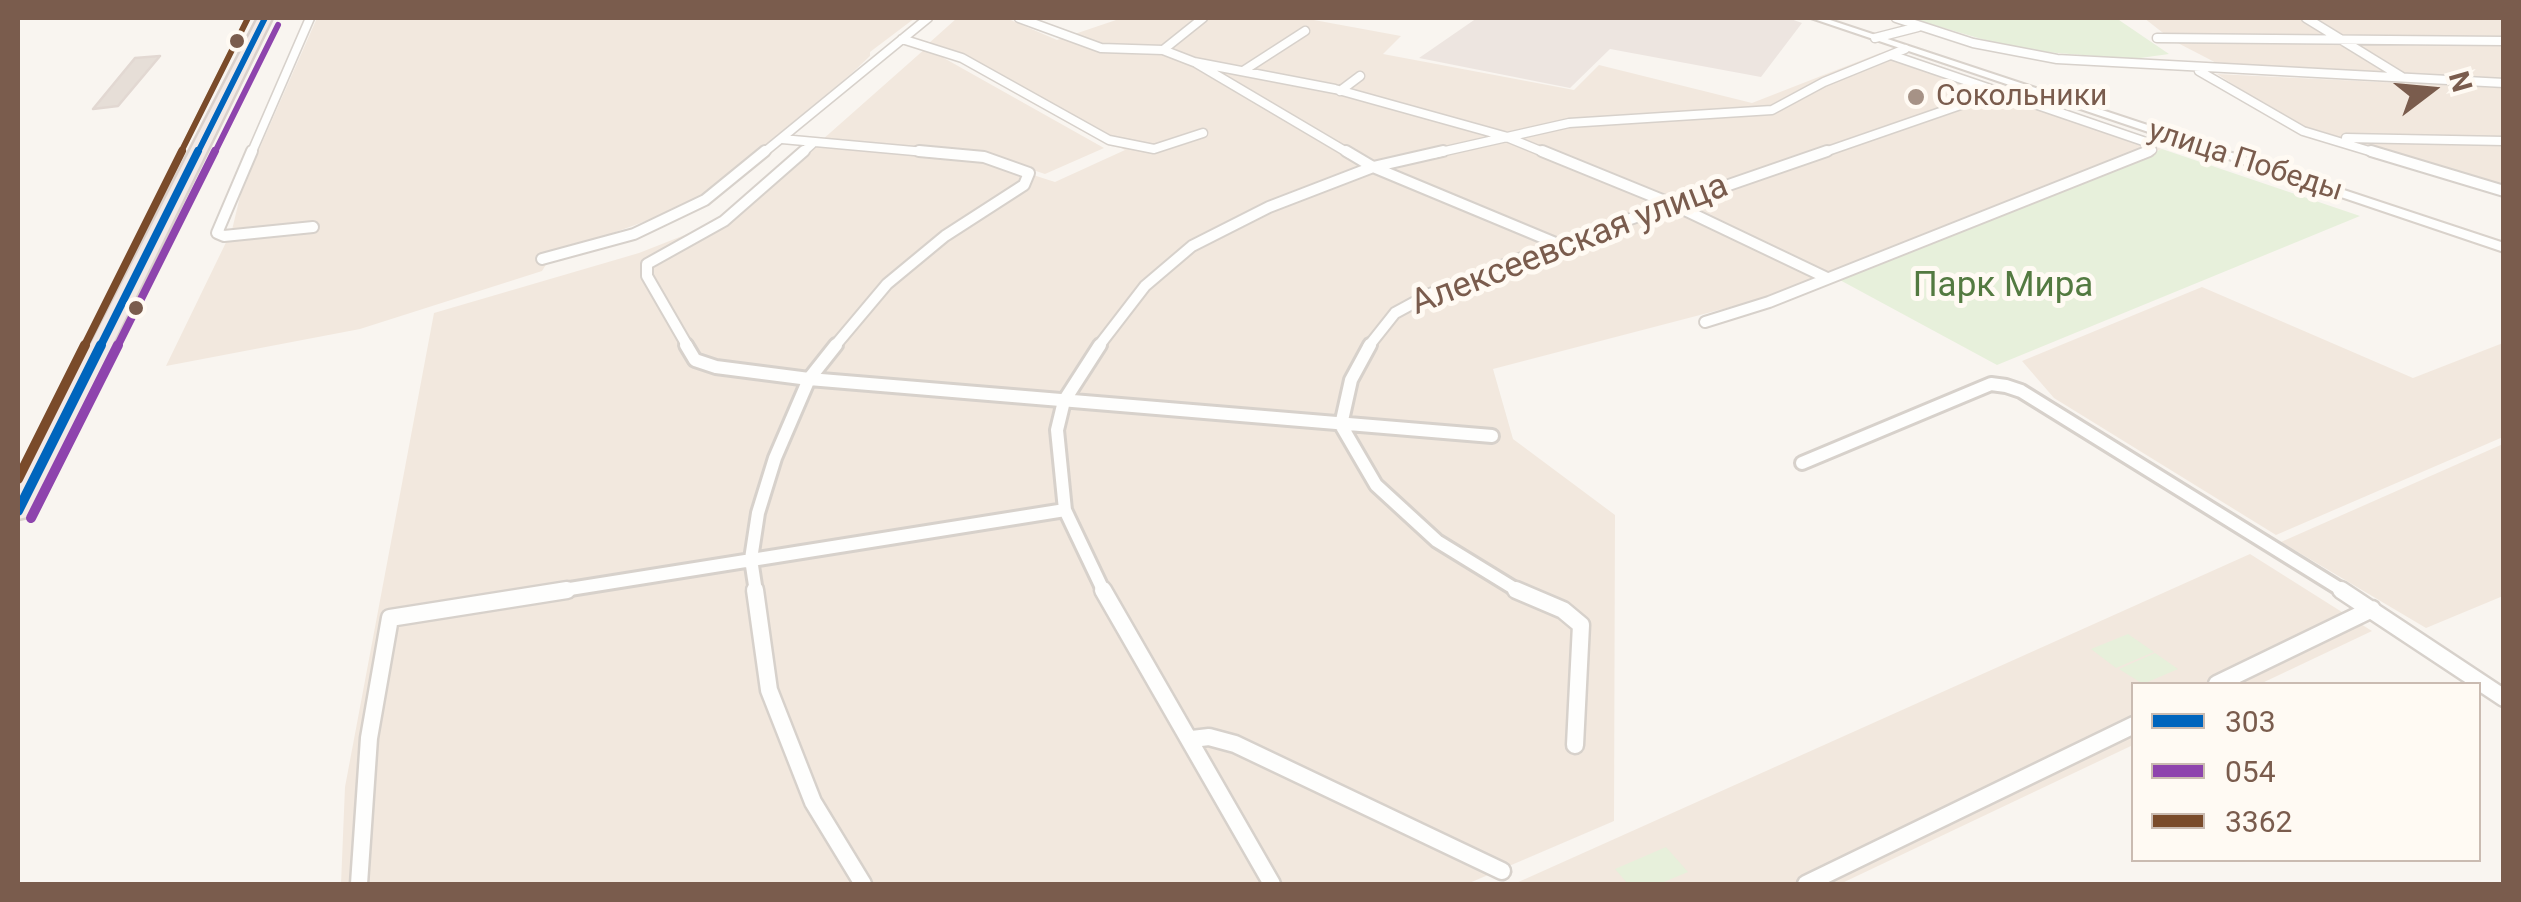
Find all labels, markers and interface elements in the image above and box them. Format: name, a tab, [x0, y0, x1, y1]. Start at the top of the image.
unlabelled marker	[227, 31, 247, 51]
north arrow	[2381, 40, 2481, 140]
text: N	[2442, 68, 2479, 96]
place label: Сокольники	[1936, 79, 2107, 115]
marker: Сокольники	[1905, 86, 1927, 108]
street label: улица Победы	[2143, 114, 2347, 210]
street label: Алексеевская улица	[1406, 166, 1734, 326]
park label: Парк Мира	[1913, 266, 2093, 308]
unlabelled marker	[126, 298, 146, 318]
legend	[2131, 682, 2481, 862]
text: 303	[2225, 704, 2276, 739]
text: 054	[2225, 754, 2276, 789]
text: 3362	[2225, 804, 2292, 839]

